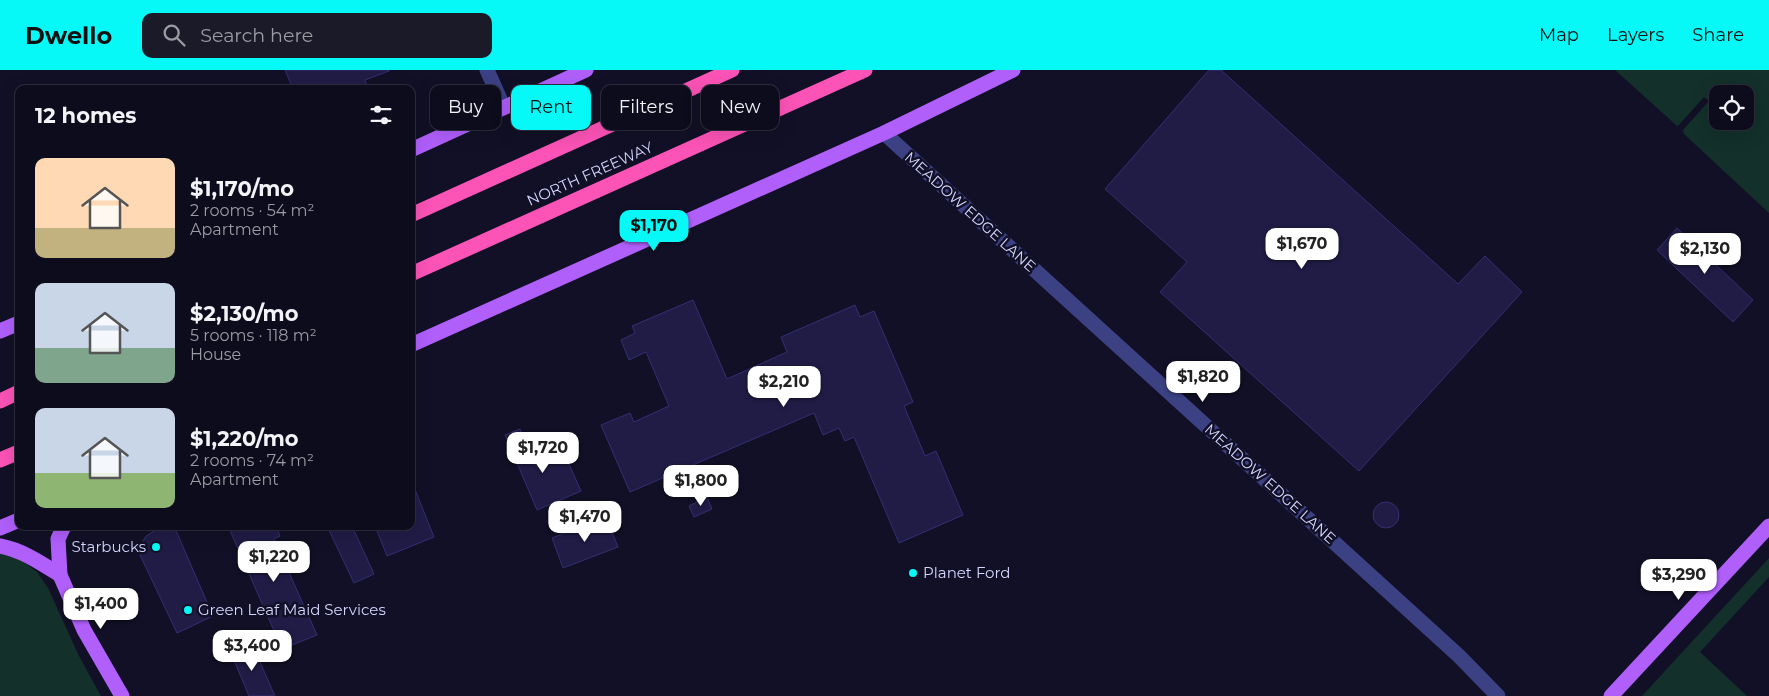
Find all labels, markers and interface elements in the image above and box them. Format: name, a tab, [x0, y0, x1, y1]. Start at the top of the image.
search box	[142, 13, 492, 58]
text: Dwello	[25, 21, 112, 50]
icon: search	[160, 21, 188, 49]
text: Search here	[200, 24, 313, 47]
text: Map	[1539, 24, 1579, 46]
text: Layers	[1607, 24, 1664, 46]
text: Share	[1692, 24, 1744, 46]
chip: Buy	[430, 85, 501, 130]
chip: Rent	[511, 85, 591, 130]
chip: Filters	[601, 85, 691, 130]
chip: New	[701, 85, 779, 130]
map controls	[1709, 85, 1754, 130]
button: locate	[1709, 85, 1754, 130]
icon: filters	[367, 101, 395, 129]
text: 12 homes	[35, 103, 136, 128]
street label: NORTH FREEWAY	[524, 137, 656, 210]
street label: MEADOW EDGE LANE	[901, 148, 1040, 276]
text: $1,170/mo	[190, 176, 294, 201]
icon: home	[75, 178, 135, 238]
text: 2 rooms · 54 m²	[190, 201, 314, 220]
pin: $1,170	[613, 210, 695, 252]
text: $1,170	[631, 216, 678, 235]
text: Apartment	[190, 220, 279, 239]
pin: $1,670	[1261, 228, 1343, 270]
pin: $2,130	[1664, 232, 1746, 275]
text: $1,670	[1277, 234, 1327, 253]
text: $2,130	[1680, 239, 1730, 258]
text: $2,130/mo	[190, 301, 298, 326]
icon: home	[75, 303, 135, 363]
text: 5 rooms · 118 m²	[190, 326, 317, 345]
text: House	[190, 345, 241, 364]
pin: $1,820	[1162, 360, 1244, 403]
pin: $2,210	[743, 366, 825, 408]
text: $1,820	[1177, 367, 1229, 386]
text: $2,210	[759, 372, 809, 391]
street label: MEADOW EDGE LANE	[1201, 420, 1340, 548]
text: $1,220/mo	[190, 426, 299, 451]
icon: home	[75, 428, 135, 488]
pin: $1,720	[502, 432, 584, 474]
text: $1,720	[518, 438, 568, 457]
text: 2 rooms · 74 m²	[190, 451, 314, 470]
pin: $1,800	[660, 464, 742, 507]
text: Apartment	[190, 470, 279, 489]
text: $1,800	[675, 471, 727, 490]
pin: $1,470	[544, 500, 626, 543]
text: $1,470	[559, 507, 611, 526]
place label: Starbucks	[72, 537, 146, 556]
pin: $1,220	[233, 540, 315, 583]
marker: Starbucks	[150, 541, 162, 553]
text: $1,220	[249, 547, 299, 566]
pin: $3,290	[1638, 558, 1720, 601]
place label: Planet Ford	[923, 563, 1011, 582]
text: $3,290	[1652, 565, 1706, 584]
marker: Planet Ford	[907, 567, 919, 579]
pin: $1,400	[60, 588, 142, 630]
text: $1,400	[74, 594, 128, 613]
place label: Green Leaf Maid Services	[198, 600, 386, 619]
marker: Green Leaf Maid Services	[182, 604, 194, 616]
pin: $3,400	[211, 630, 293, 672]
text: $3,400	[224, 636, 280, 655]

